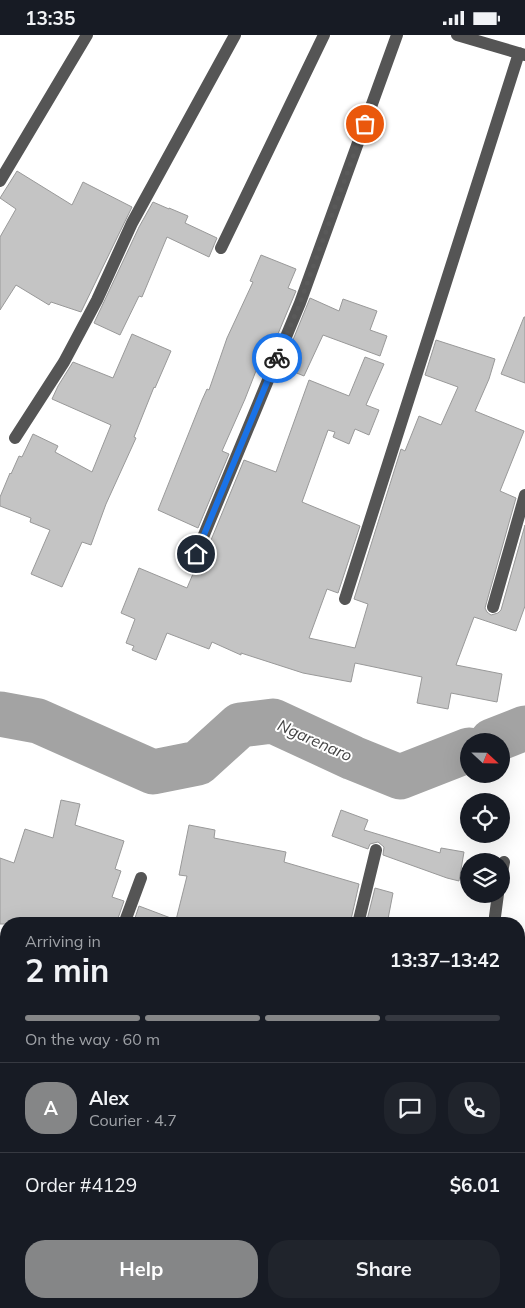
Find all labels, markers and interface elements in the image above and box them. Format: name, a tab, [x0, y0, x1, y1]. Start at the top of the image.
text: 13:35	[25, 6, 75, 30]
pin	[344, 103, 386, 145]
icon: bag	[351, 110, 379, 138]
courier	[252, 333, 302, 383]
icon: bike	[263, 344, 291, 372]
pin	[175, 533, 217, 575]
icon: home	[182, 540, 210, 568]
water label: Ngarenaro	[275, 715, 355, 765]
north arrow	[460, 733, 510, 783]
map controls	[460, 733, 510, 903]
button: locate	[460, 793, 510, 843]
button: layers	[460, 853, 510, 903]
text: Arriving in	[25, 931, 101, 951]
text: 13:37–13:42	[390, 948, 500, 972]
text: 2 min	[25, 950, 109, 990]
text: On the way · 60 m	[25, 1029, 160, 1049]
button: chat	[384, 1082, 436, 1134]
button: phone	[448, 1082, 500, 1134]
text: Alex	[89, 1086, 129, 1110]
text: A	[44, 1096, 58, 1120]
text: Courier · 4.7	[89, 1110, 177, 1130]
text: Order #4129	[25, 1173, 137, 1197]
text: $6.01	[450, 1173, 500, 1197]
button: Help	[25, 1240, 258, 1298]
button: Share	[268, 1240, 500, 1298]

